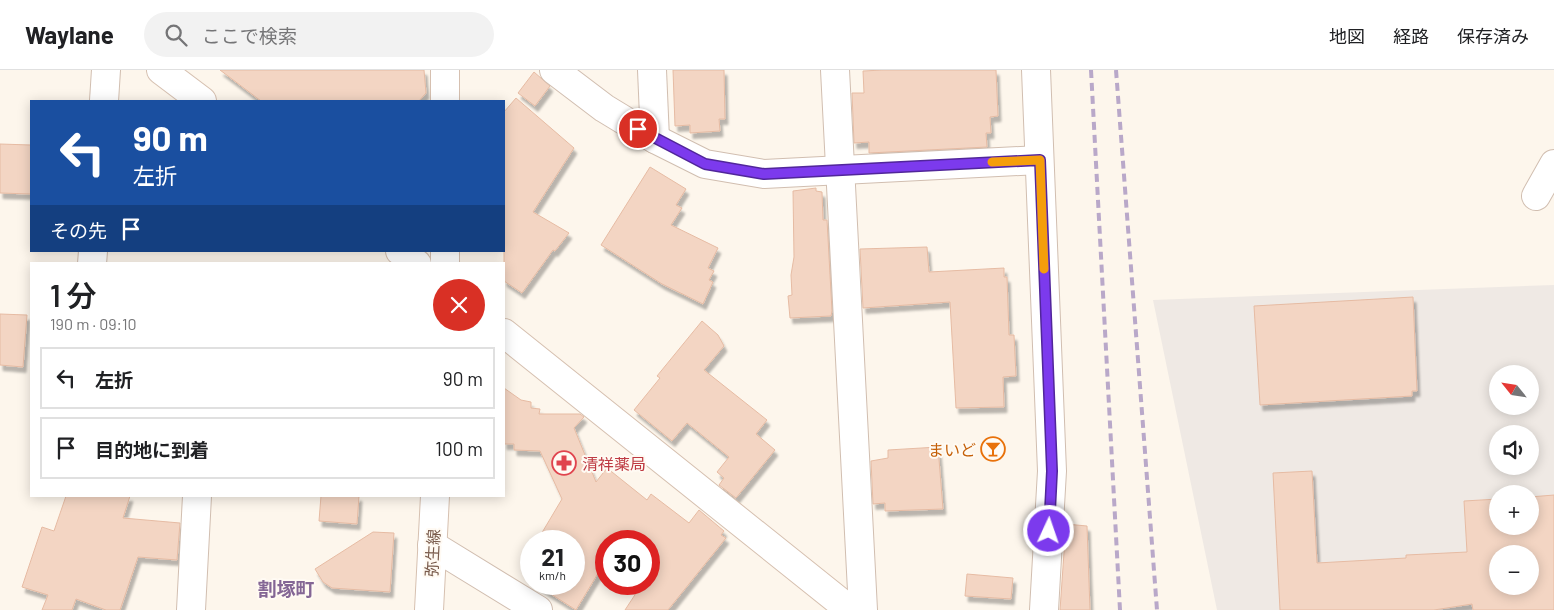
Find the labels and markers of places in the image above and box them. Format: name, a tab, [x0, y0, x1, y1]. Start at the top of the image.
pin	[617, 108, 659, 150]
bar icon: まいど	[980, 436, 1006, 462]
place label: まいど	[928, 440, 976, 459]
pharmacy icon: 清祥薬局	[551, 450, 577, 476]
place label: 清祥薬局	[582, 454, 646, 473]

